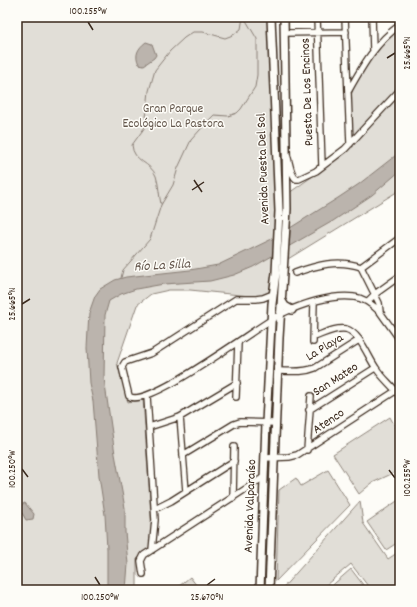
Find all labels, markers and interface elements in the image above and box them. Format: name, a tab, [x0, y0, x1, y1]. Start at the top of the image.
text: 100.255°W	[69, 5, 107, 19]
text: 25.665°N	[401, 36, 415, 70]
street label: Puesta De Los Encinos	[297, 38, 319, 146]
park label: Gran Parque Ecológico La Pastora	[122, 100, 225, 134]
street label: Avenida Puesta Del Sol	[253, 113, 275, 225]
water label: Río La Silla	[133, 254, 192, 277]
text: 25.665°N	[6, 287, 20, 321]
street label: La Playa	[303, 329, 348, 367]
street label: San Mateo	[310, 358, 363, 402]
street label: Atenco	[309, 404, 349, 440]
text: 100.250°W	[6, 450, 20, 488]
street label: Avenida Valparaíso	[240, 459, 262, 553]
text: 100.255°W	[401, 459, 415, 497]
text: 100.250°W	[81, 591, 119, 605]
text: 25.670°N	[191, 591, 224, 605]

